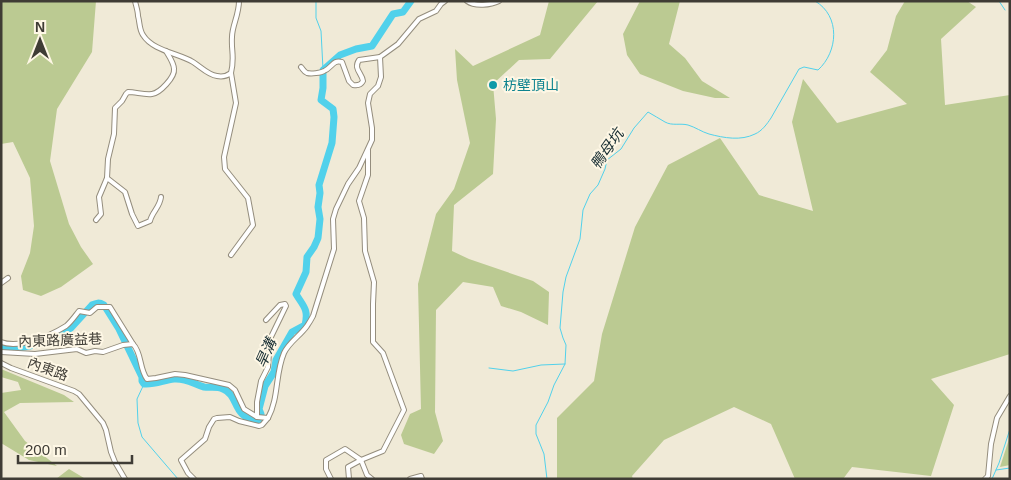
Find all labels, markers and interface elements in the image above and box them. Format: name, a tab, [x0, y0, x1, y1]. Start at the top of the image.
north arrow	[15, 15, 65, 65]
text: N	[35, 19, 45, 35]
place label: 枋壁頂山	[503, 77, 559, 93]
marker: 枋壁頂山	[487, 79, 499, 91]
water label: 鴨母坑	[587, 124, 628, 172]
street label: 內東路廣益巷	[18, 331, 102, 349]
water label: 旱溝	[252, 334, 280, 370]
street label: 內東路	[26, 354, 70, 384]
scale bar	[18, 432, 131, 464]
text: 200 m	[25, 441, 67, 458]

